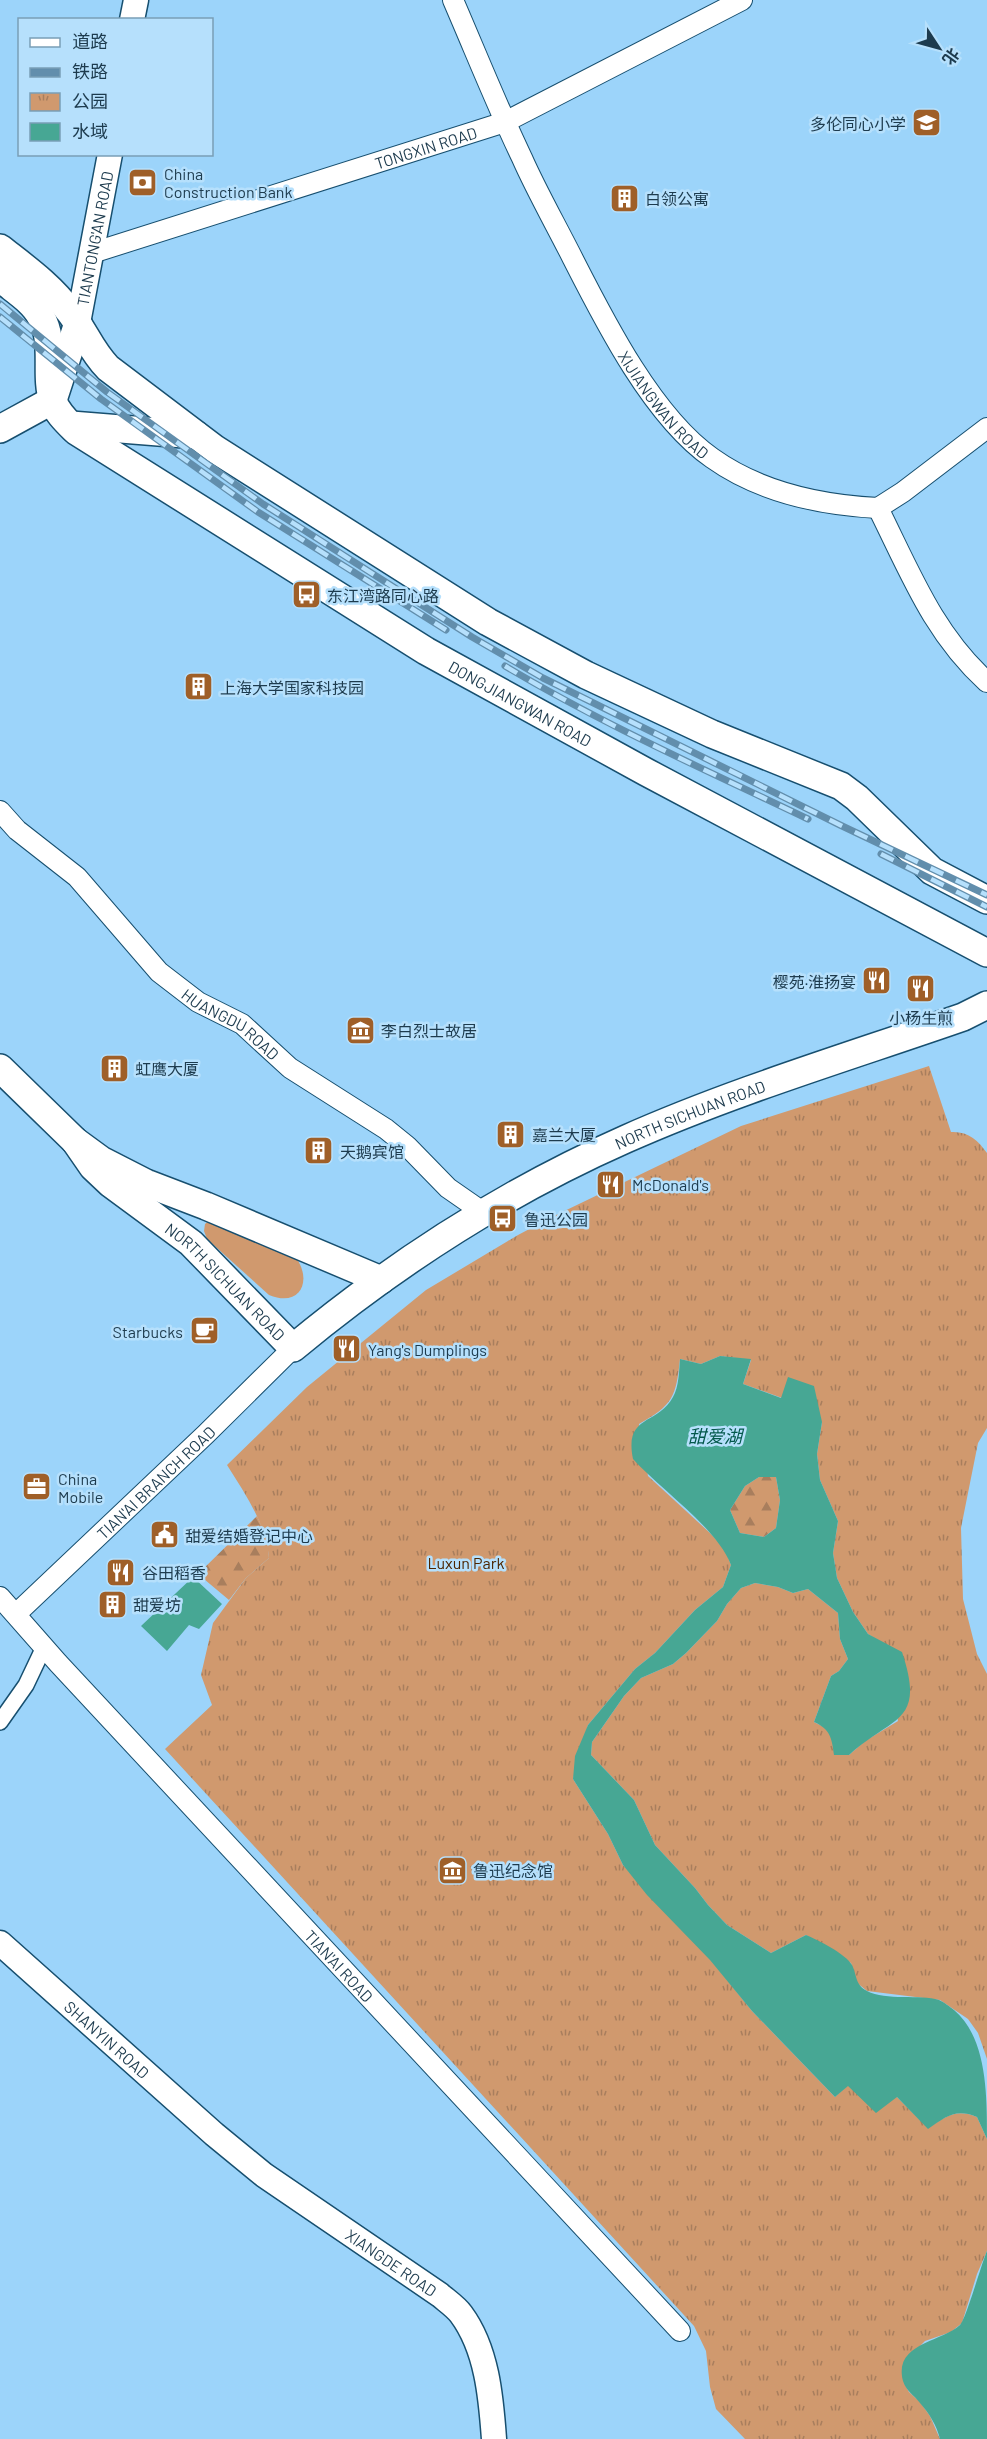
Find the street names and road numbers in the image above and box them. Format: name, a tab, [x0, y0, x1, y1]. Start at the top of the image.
street label: TONGXIN ROAD	[372, 122, 479, 172]
street label: TIANTONG'AN ROAD	[72, 169, 116, 308]
street label: XIJIANGWAN ROAD	[615, 347, 713, 462]
street label: DONGJIANGWAN ROAD	[446, 656, 595, 750]
street label: HUANGDU ROAD	[178, 984, 283, 1063]
street label: NORTH SICHUAN ROAD	[611, 1076, 767, 1152]
street label: NORTH SICHUAN ROAD	[162, 1218, 289, 1344]
street label: TIAN'AI BRANCH ROAD	[92, 1422, 218, 1542]
street label: TIAN'AI ROAD	[301, 1925, 378, 2005]
street label: SHANYIN ROAD	[61, 1996, 154, 2082]
street label: XIANGDE ROAD	[342, 2224, 441, 2300]

